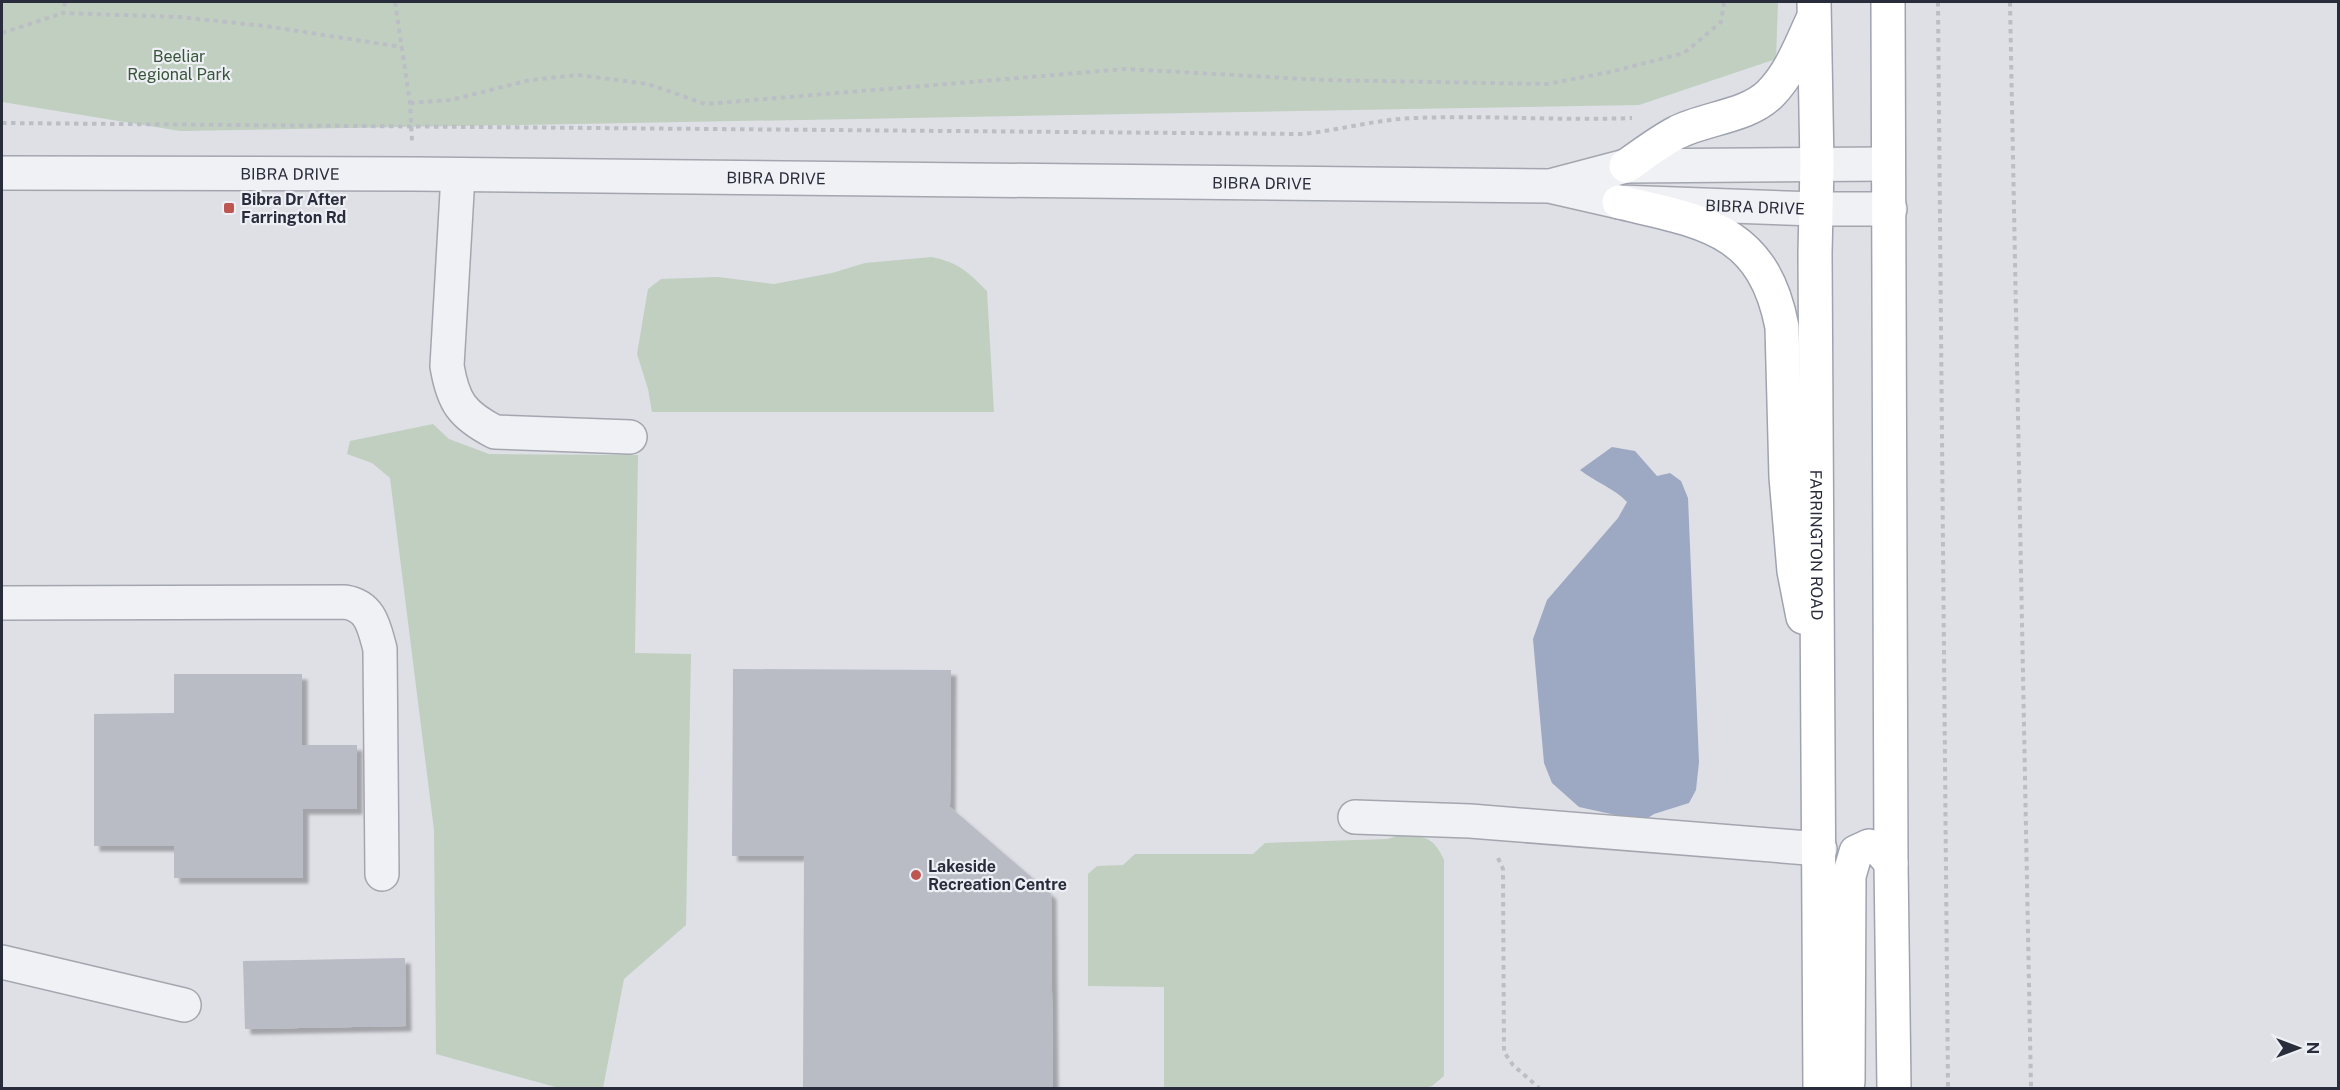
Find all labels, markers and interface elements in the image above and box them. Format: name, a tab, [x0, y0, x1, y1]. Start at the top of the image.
park label: Beeliar Regional Park	[127, 47, 231, 84]
street label: BIBRA DRIVE	[240, 164, 340, 183]
street label: BIBRA DRIVE	[726, 168, 826, 188]
street label: BIBRA DRIVE	[1212, 173, 1312, 193]
place label: Bibra Dr After Farrington Rd	[241, 190, 347, 227]
street label: BIBRA DRIVE	[1705, 196, 1805, 218]
marker: Bibra Dr After Farrington Rd	[222, 201, 236, 215]
street label: FARRINGTON ROAD	[1807, 470, 1827, 620]
place label: Lakeside Recreation Centre	[928, 857, 1067, 894]
marker: Lakeside Recreation Centre	[909, 868, 923, 882]
north arrow	[2268, 1018, 2328, 1078]
text: N	[2303, 1042, 2322, 1054]

